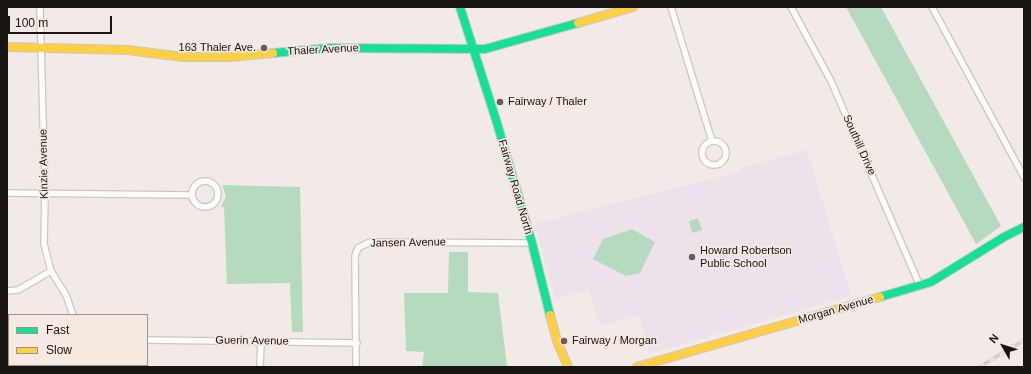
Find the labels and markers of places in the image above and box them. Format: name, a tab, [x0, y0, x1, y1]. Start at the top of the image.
place label: 163 Thaler Ave.	[179, 41, 256, 55]
marker: 163 Thaler Ave.	[259, 43, 269, 53]
place label: Fairway / Thaler	[508, 95, 587, 109]
marker: Fairway / Thaler	[495, 97, 505, 107]
place label: Howard Robertson Public School	[700, 244, 792, 270]
marker: Howard Robertson Public School	[687, 252, 697, 262]
place label: Fairway / Morgan	[572, 334, 657, 348]
marker: Fairway / Morgan	[559, 336, 569, 346]

